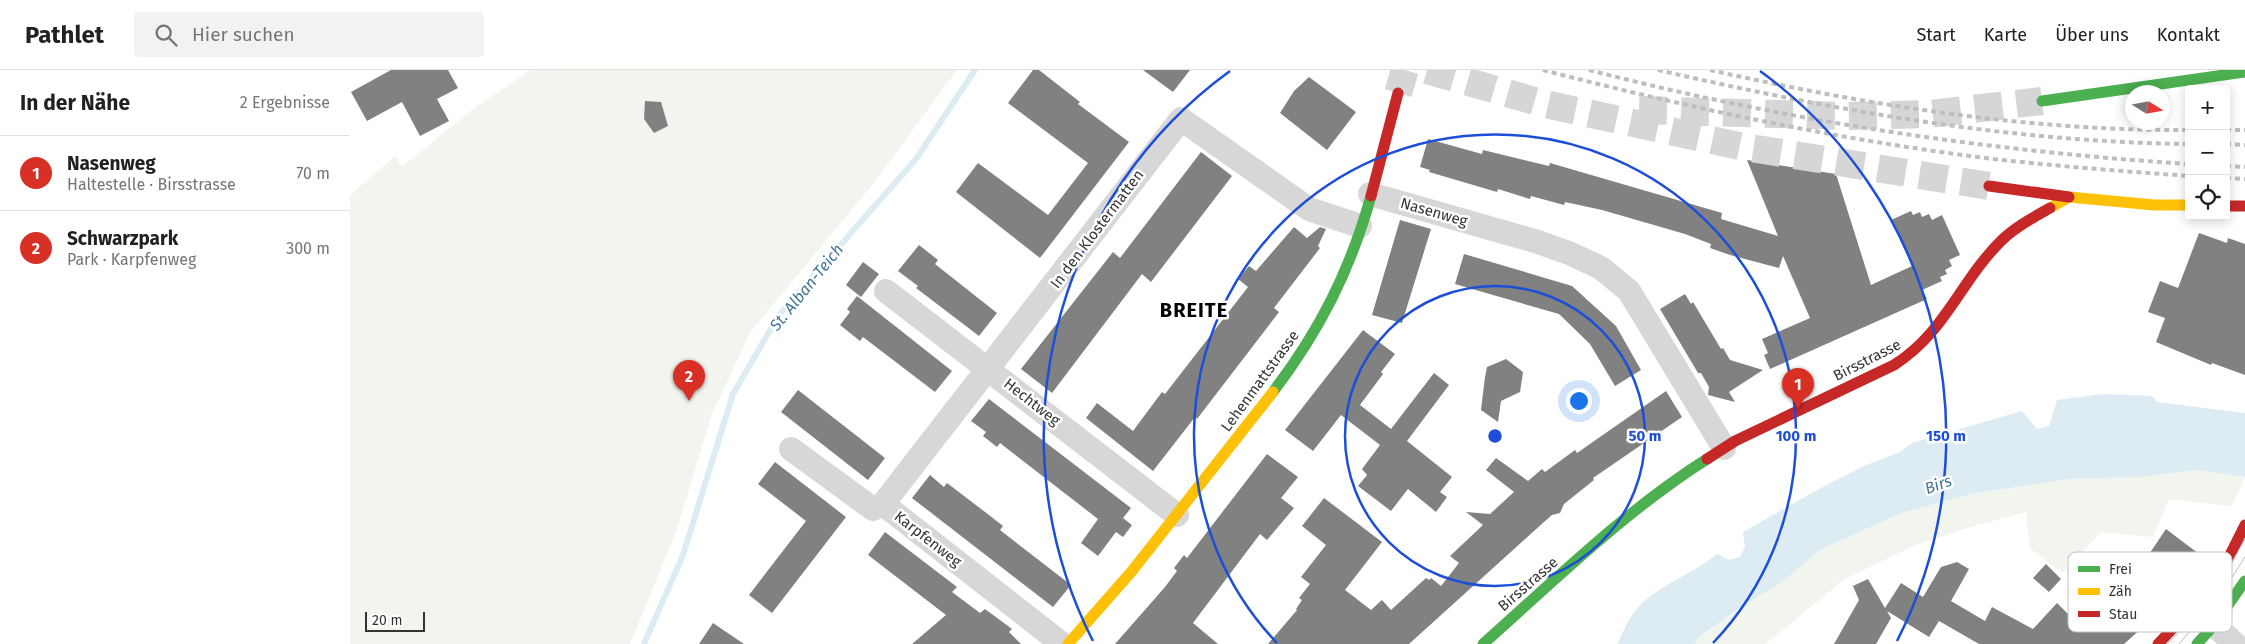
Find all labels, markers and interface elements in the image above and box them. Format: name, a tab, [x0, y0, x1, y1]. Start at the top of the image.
search box	[134, 12, 484, 57]
text: Pathlet	[25, 21, 104, 49]
icon: search	[152, 21, 180, 49]
text: Hier suchen	[192, 23, 295, 46]
text: Start	[1916, 24, 1956, 46]
text: Karte	[1984, 24, 2027, 46]
text: Über uns	[2055, 24, 2129, 46]
text: Kontakt	[2157, 24, 2220, 46]
north arrow	[2125, 85, 2170, 130]
map controls	[2185, 85, 2230, 220]
button: +	[2185, 85, 2230, 130]
text: In der Nähe	[20, 90, 130, 116]
text: 2 Ergebnisse	[240, 93, 330, 112]
button: −	[2185, 130, 2230, 175]
text: Nasenweg	[67, 152, 156, 175]
text: 1	[32, 164, 40, 183]
text: 70 m	[296, 164, 330, 183]
street label: In den Klostermatten	[1047, 166, 1147, 292]
text: Haltestelle · Birsstrasse	[67, 175, 236, 194]
button: locate	[2185, 175, 2230, 220]
street label: Nasenweg	[1398, 194, 1470, 230]
text: Schwarzpark	[67, 227, 178, 250]
text: 2	[32, 239, 40, 258]
text: 300 m	[286, 239, 330, 258]
water label: St. Alban-Teich	[765, 240, 847, 335]
text: Park · Karpfenweg	[67, 250, 196, 269]
district label: BREITE	[1160, 298, 1228, 322]
street label: Lehenmattstrasse	[1217, 327, 1303, 435]
street label: Birsstrasse	[1830, 335, 1904, 385]
pin: 2	[673, 360, 705, 401]
pin: 1	[1782, 368, 1814, 409]
street label: Hechtweg	[1000, 374, 1064, 430]
your location	[1566, 388, 1592, 414]
centre of rings	[1486, 427, 1504, 445]
text: 50 m	[1628, 427, 1662, 445]
text: 100 m	[1776, 427, 1816, 445]
text: 150 m	[1926, 427, 1966, 445]
water label: Birs	[1922, 471, 1954, 498]
street label: Karpfenweg	[891, 507, 965, 571]
legend	[2068, 552, 2232, 632]
street label: Birsstrasse	[1494, 553, 1562, 615]
text: Frei	[2109, 561, 2132, 578]
text: Zäh	[2109, 583, 2132, 600]
text: Stau	[2109, 606, 2137, 623]
scale bar	[365, 609, 425, 632]
text: 20 m	[372, 612, 402, 629]

